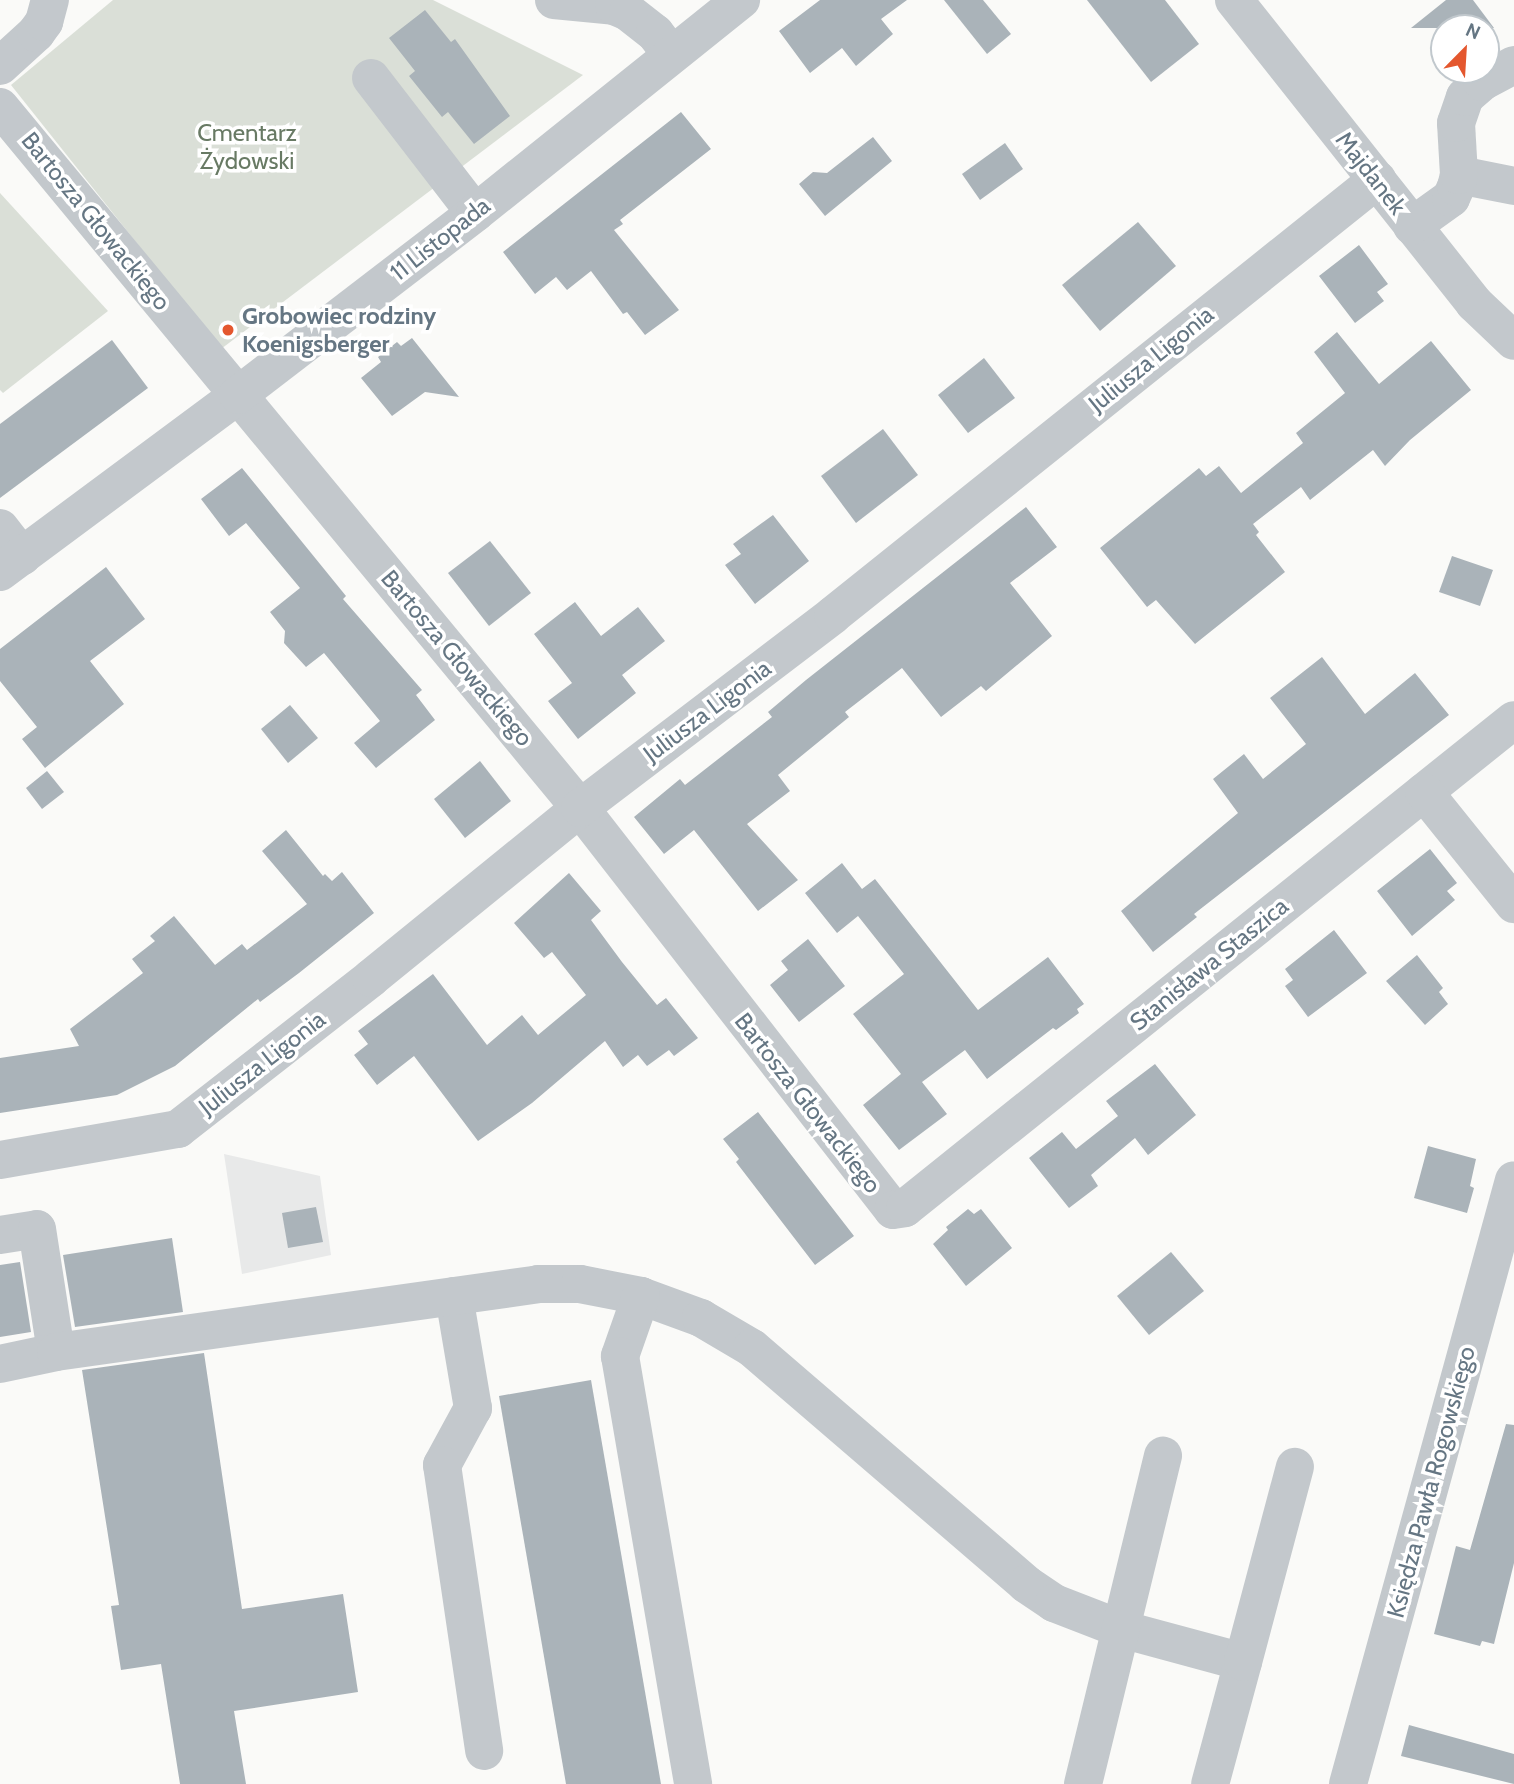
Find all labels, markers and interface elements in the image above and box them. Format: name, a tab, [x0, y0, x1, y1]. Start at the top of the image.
north arrow	[1430, 14, 1500, 84]
text: N	[1462, 18, 1484, 44]
park label: Cmentarz Żydowski	[197, 119, 297, 175]
street label: Bartosza Głowackiego	[15, 126, 177, 316]
street label: Majdanek	[1330, 126, 1412, 220]
street label: 11 Listopada	[384, 191, 496, 287]
street label: Juliusza Ligonia	[1083, 300, 1219, 418]
place label: Grobowiec rodziny Koenigsberger	[242, 302, 436, 358]
marker: Grobowiec rodziny Koenigsberger	[220, 322, 236, 338]
street label: Bartosza Głowackiego	[375, 564, 539, 752]
street label: Juliusza Ligonia	[638, 654, 776, 768]
street label: Stanisława Staszica	[1124, 892, 1294, 1036]
street label: Juliusza Ligonia	[193, 1005, 331, 1121]
street label: Bartosza Głowackiego	[729, 1007, 887, 1199]
street label: Księdza Pawła Rogowskiego	[1381, 1343, 1481, 1621]

